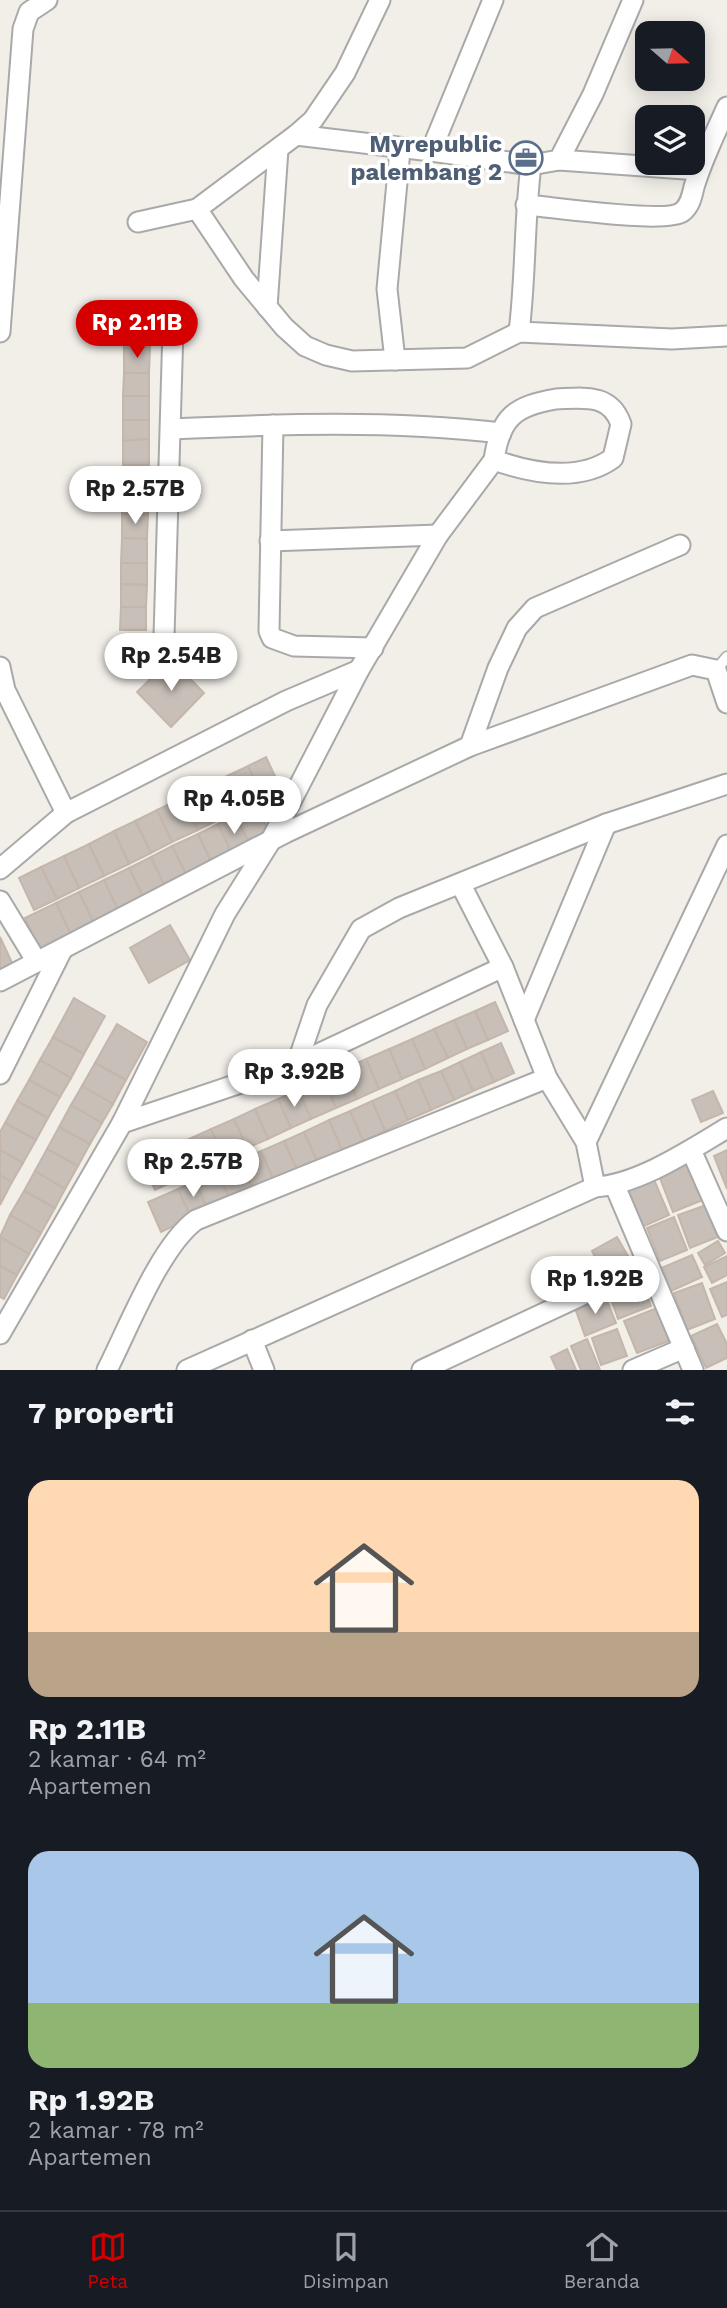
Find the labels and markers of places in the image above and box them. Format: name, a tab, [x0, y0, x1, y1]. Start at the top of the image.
place label: Myrepublic palembang 2	[351, 130, 502, 186]
office icon: Myrepublic palembang 2	[507, 139, 545, 177]
pin: Rp 2.11B	[65, 300, 209, 360]
pin: Rp 2.57B	[63, 466, 207, 526]
pin: Rp 2.54B	[99, 634, 243, 693]
pin: Rp 4.05B	[162, 776, 306, 836]
pin: Rp 3.92B	[222, 1050, 366, 1109]
pin: Rp 2.57B	[121, 1140, 265, 1199]
pin: Rp 1.92B	[523, 1256, 667, 1316]

